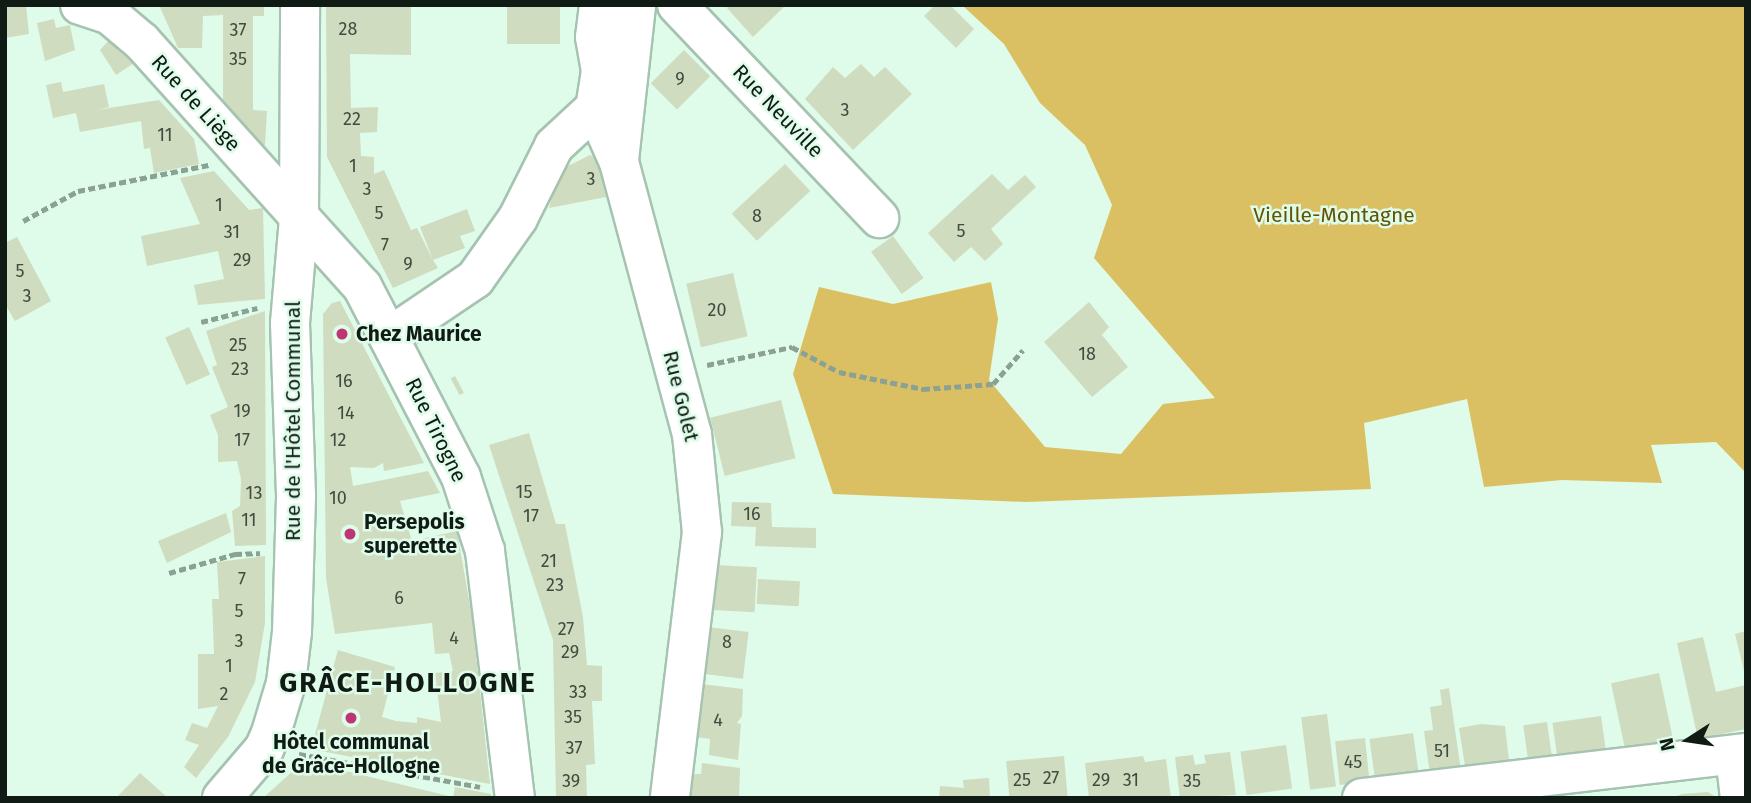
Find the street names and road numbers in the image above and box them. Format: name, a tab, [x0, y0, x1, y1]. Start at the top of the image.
street label: Rue de Liège	[146, 49, 246, 157]
street label: Rue Neuville	[727, 59, 829, 163]
street label: Rue de l'Hôtel Communal	[280, 301, 306, 541]
street label: Rue Golet	[658, 348, 704, 444]
street label: Rue Tirogne	[400, 374, 472, 486]

